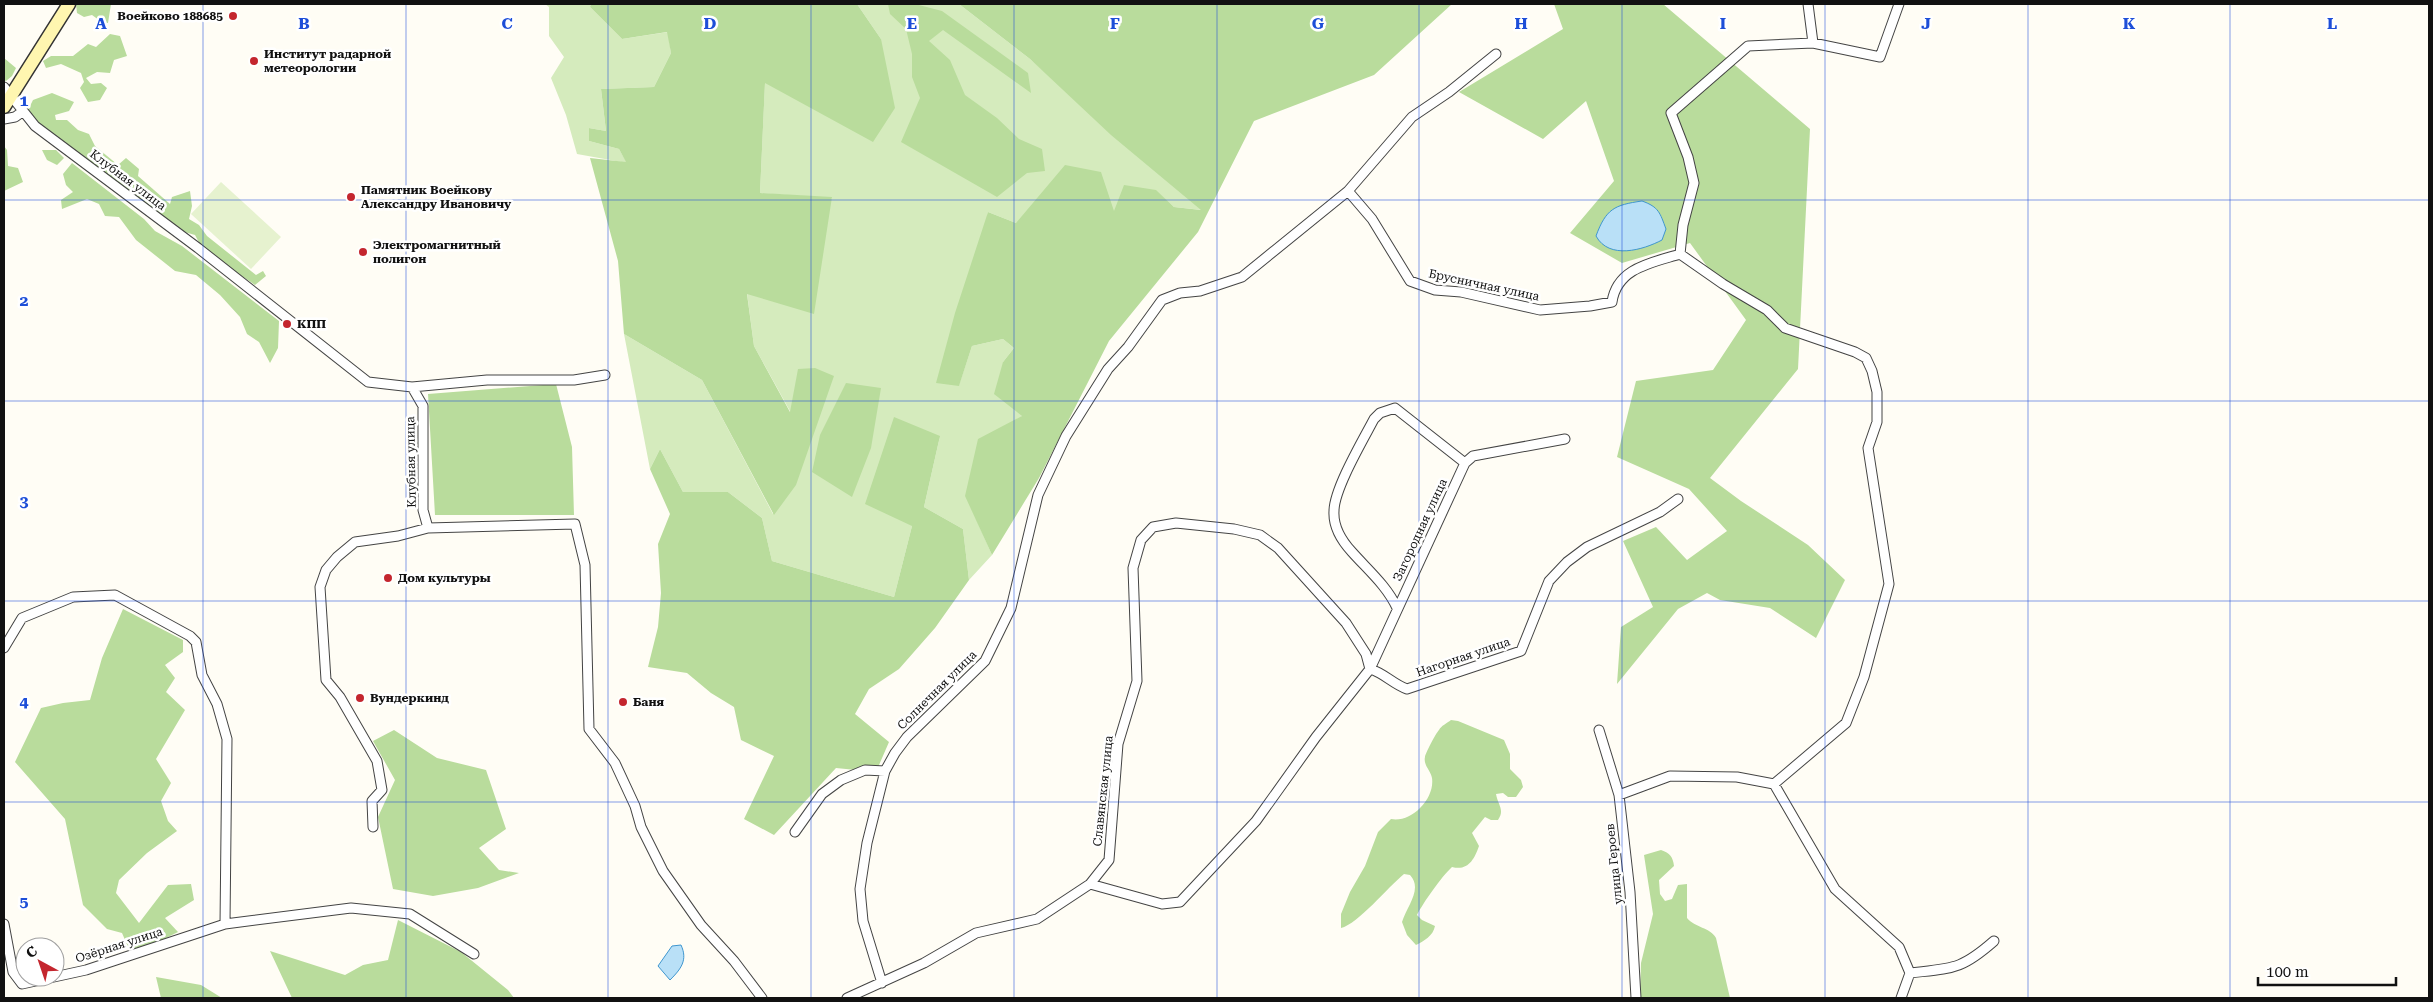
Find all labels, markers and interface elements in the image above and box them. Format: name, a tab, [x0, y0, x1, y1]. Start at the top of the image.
place label: Воейково 188685	[117, 9, 223, 23]
marker: Воейково 188685	[227, 10, 239, 22]
text: A	[95, 14, 107, 33]
text: B	[298, 14, 310, 33]
text: C	[501, 14, 513, 33]
text: D	[704, 14, 717, 33]
text: E	[907, 14, 917, 33]
text: F	[1110, 14, 1120, 33]
text: G	[1312, 14, 1325, 33]
text: H	[1514, 14, 1528, 33]
text: I	[1720, 14, 1726, 33]
text: J	[1921, 14, 1931, 33]
text: K	[2123, 14, 2136, 33]
text: L	[2327, 14, 2337, 33]
place label: Институт радарной метеорологии	[264, 47, 391, 75]
marker: Институт радарной метеорологии	[248, 55, 260, 67]
text: 1	[20, 91, 29, 110]
street label: Клубная улица	[87, 147, 169, 213]
place label: Памятник Воейкову Александру Ивановичу	[361, 183, 512, 211]
marker: Памятник Воейкову Александру Ивановичу	[345, 191, 357, 203]
place label: Электромагнитный полигон	[373, 238, 501, 266]
marker: Электромагнитный полигон	[357, 246, 369, 258]
street label: Брусничная улица	[1427, 266, 1541, 304]
text: 2	[20, 291, 29, 310]
place label: КПП	[297, 317, 326, 331]
marker: КПП	[281, 318, 293, 330]
street label: Клубная улица	[403, 416, 419, 508]
street label: Загородная улица	[1390, 476, 1450, 583]
text: 3	[20, 492, 29, 511]
place label: Дом культуры	[398, 571, 491, 585]
marker: Дом культуры	[382, 572, 394, 584]
street label: Нагорная улица	[1414, 634, 1512, 680]
street label: Солнечная улица	[895, 647, 980, 732]
place label: Вундеркинд	[370, 691, 449, 705]
text: 4	[20, 692, 29, 711]
marker: Вундеркинд	[354, 692, 366, 704]
place label: Баня	[633, 695, 665, 709]
marker: Баня	[617, 696, 629, 708]
street label: Славянская улица	[1090, 734, 1116, 847]
street label: улица Героев	[1603, 823, 1625, 905]
text: 5	[20, 892, 29, 911]
street label: Озёрная улица	[74, 924, 165, 966]
north arrow	[15, 937, 65, 987]
text: С	[23, 943, 41, 961]
scale bar	[2258, 954, 2396, 986]
text: 100 m	[2266, 963, 2309, 981]

